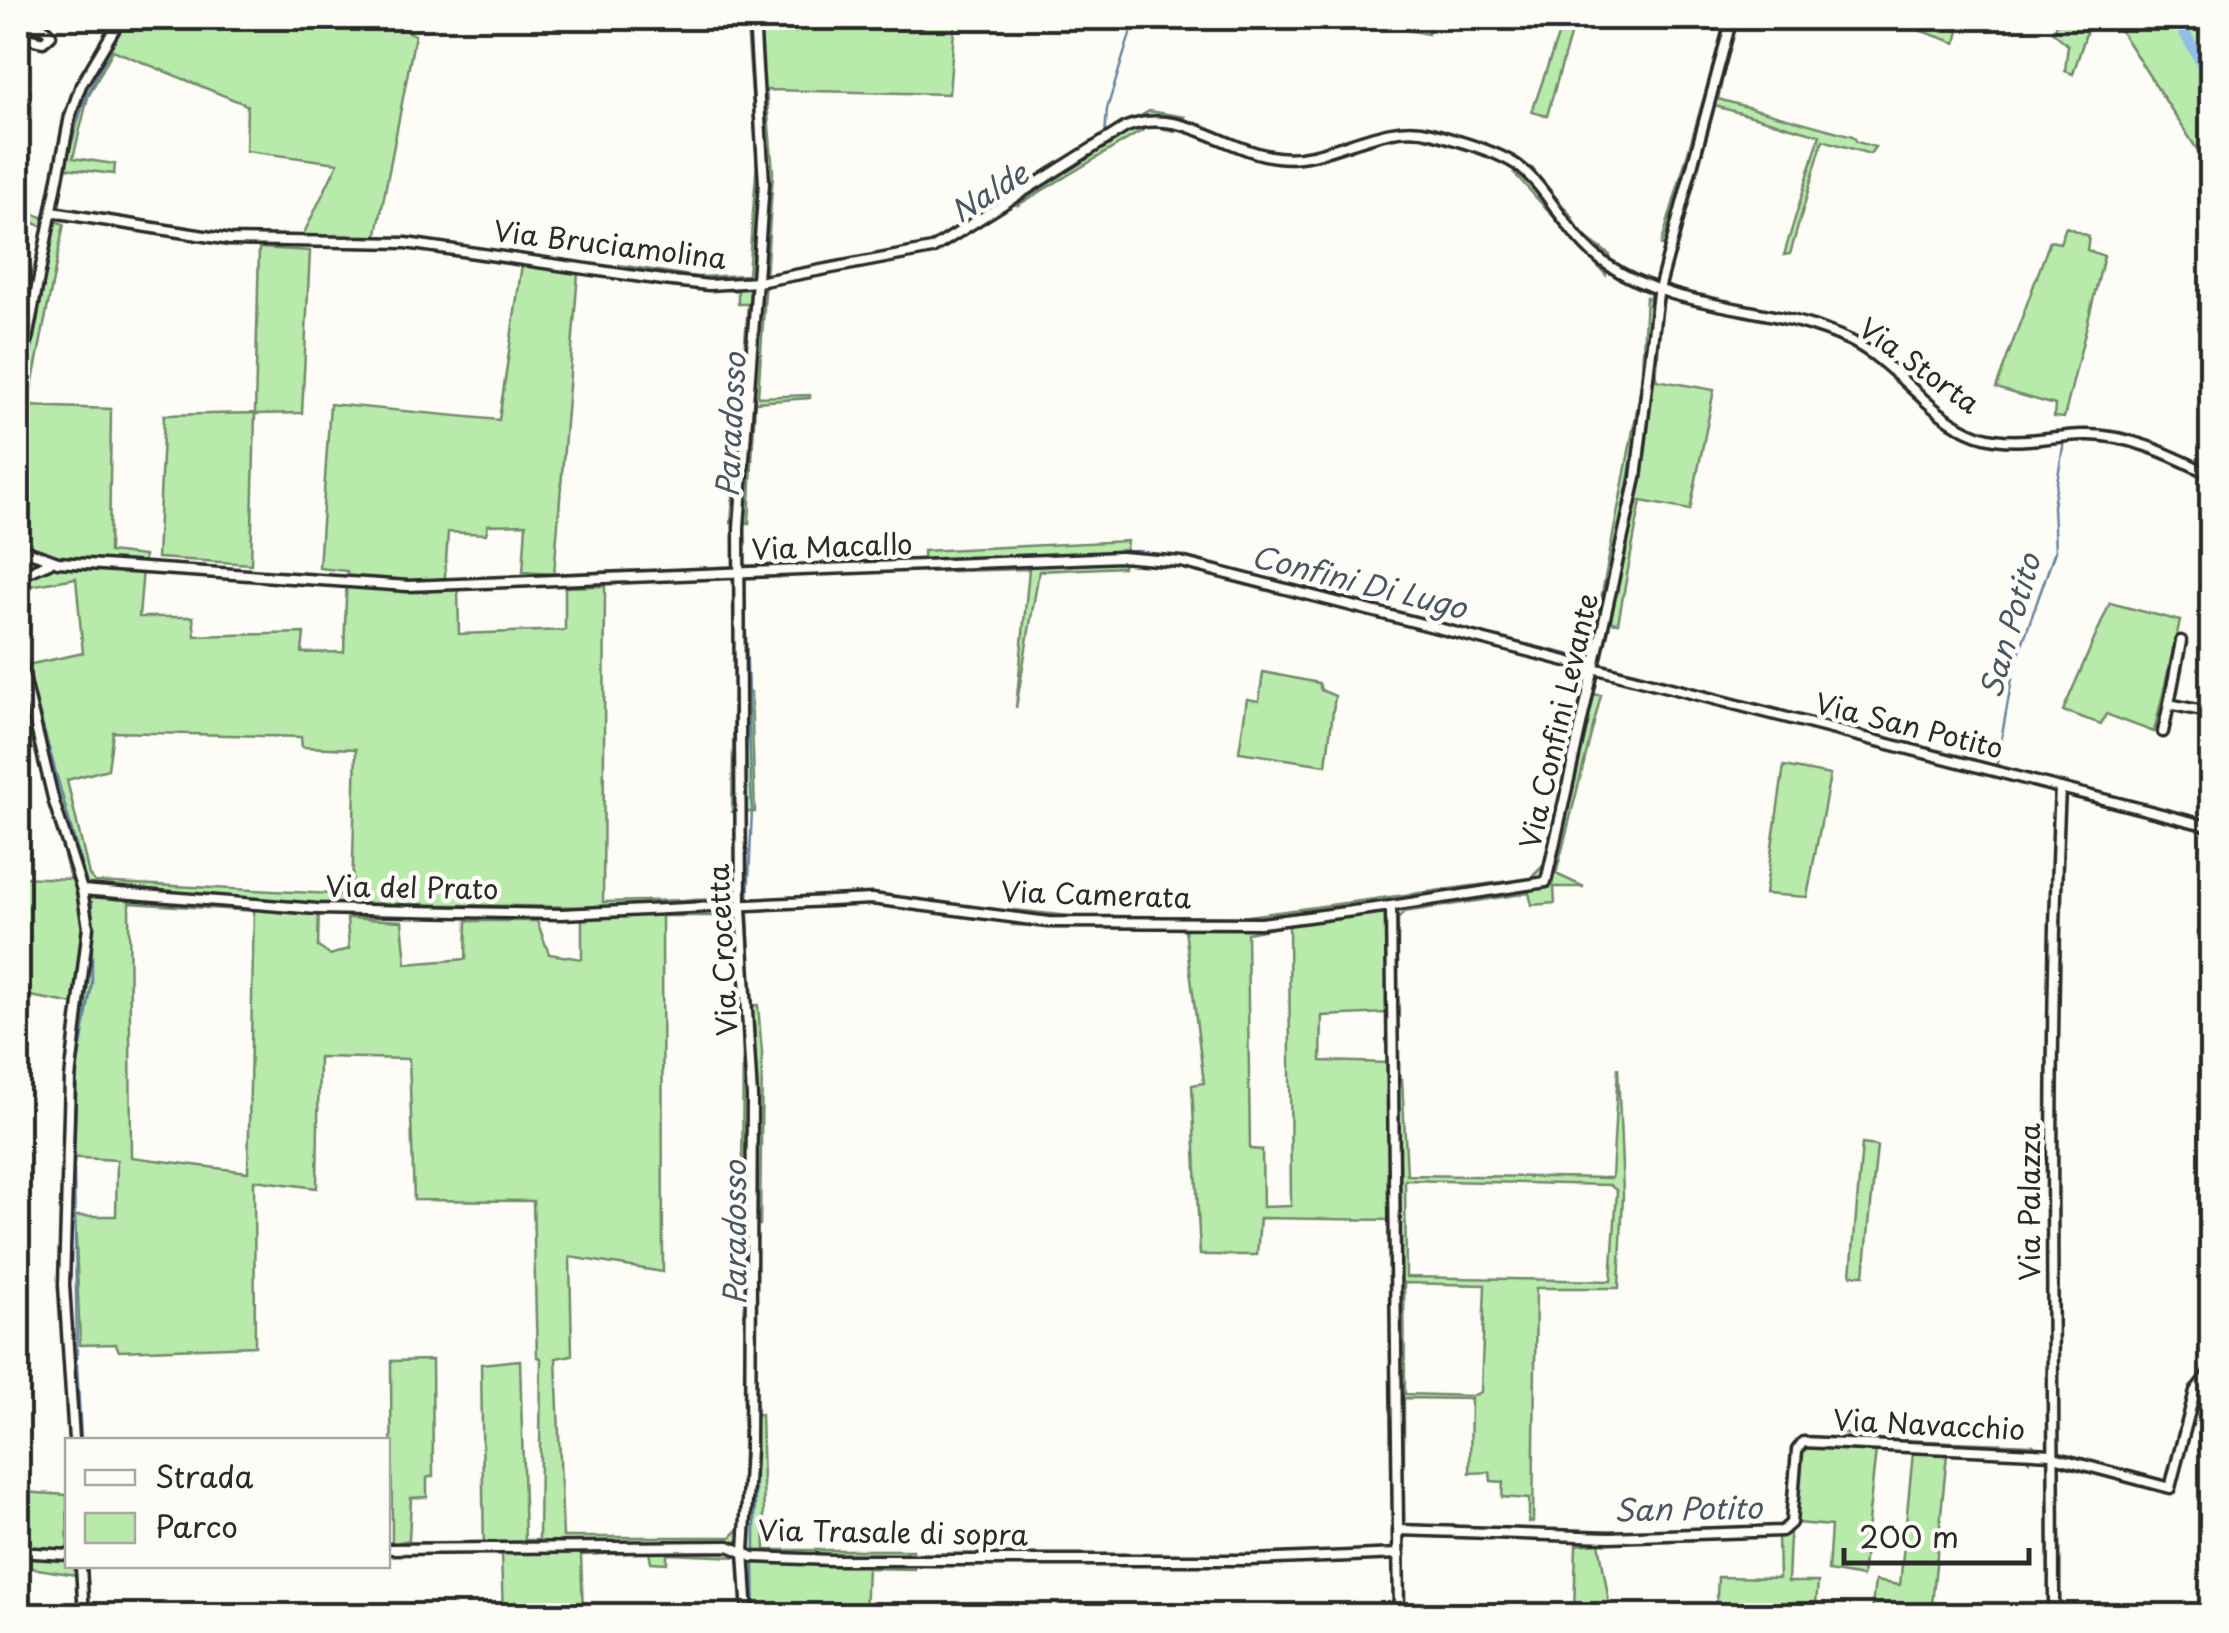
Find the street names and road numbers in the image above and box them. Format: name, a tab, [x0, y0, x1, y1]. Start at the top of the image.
street label: Via Bruciamolina	[491, 208, 729, 279]
street label: Via Storta	[1850, 306, 1989, 424]
street label: Via Macallo	[751, 521, 913, 570]
street label: Via Confini Levante	[1507, 588, 1608, 853]
street label: Via San Potito	[1811, 680, 2008, 769]
street label: Via Crocetta	[695, 862, 747, 1037]
street label: Via del Prato	[325, 863, 499, 910]
street label: Via Camerata	[1000, 869, 1192, 918]
street label: Via Palazza	[2007, 1122, 2050, 1281]
street label: Via Navacchio	[1832, 1397, 2026, 1450]
street label: Via Trasale di sopra	[758, 1508, 1029, 1555]

